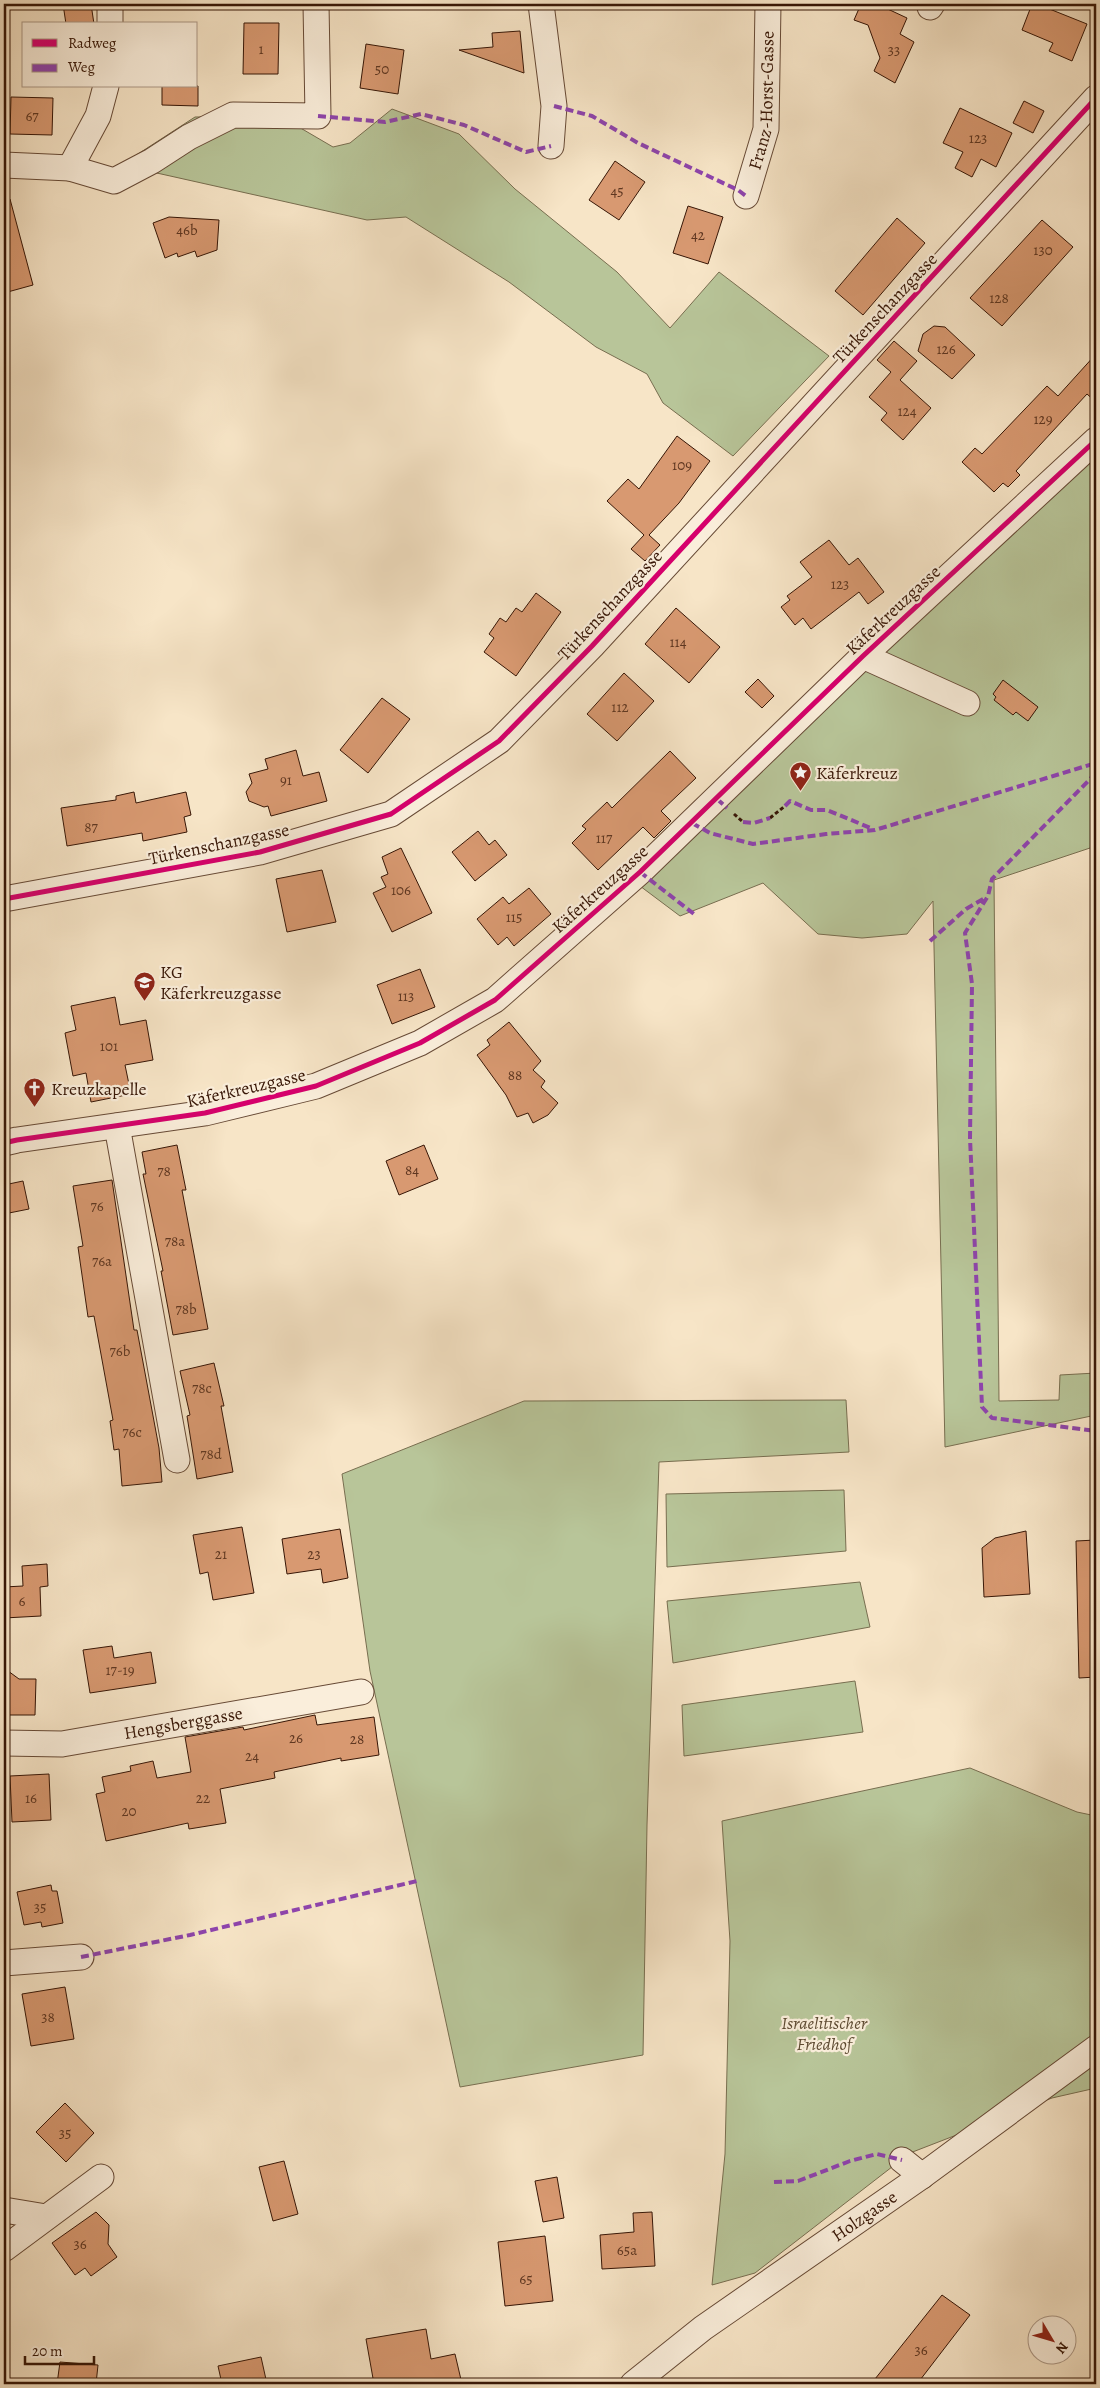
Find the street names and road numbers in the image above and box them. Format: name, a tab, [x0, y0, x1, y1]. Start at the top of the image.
street label: Franz-Horst-Gasse	[742, 31, 780, 173]
street label: Türkenschanzgasse	[827, 247, 943, 369]
street label: Türkenschanzgasse	[552, 544, 668, 666]
street label: Käferkreuzgasse	[840, 560, 946, 660]
street label: Türkenschanzgasse	[146, 817, 292, 871]
street label: Käferkreuzgasse	[547, 839, 653, 939]
street label: Käferkreuzgasse	[184, 1063, 308, 1113]
street label: Hengsberggasse	[122, 1701, 245, 1745]
street label: Holzgasse	[827, 2185, 902, 2247]

